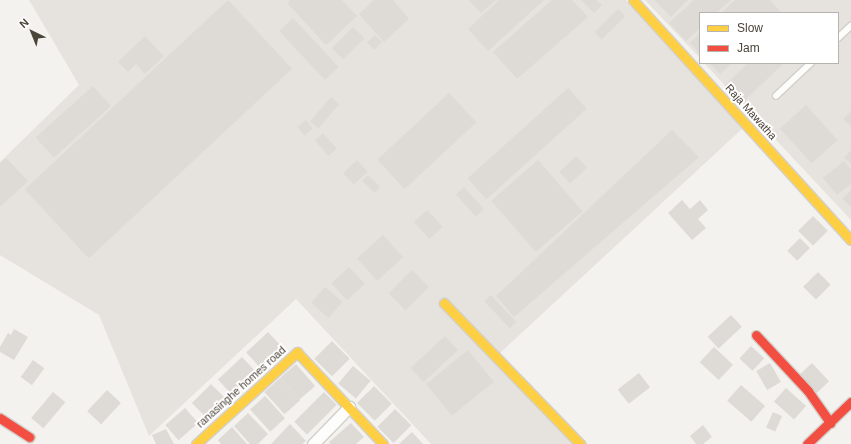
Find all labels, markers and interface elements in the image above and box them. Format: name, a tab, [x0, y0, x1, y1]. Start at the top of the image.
north arrow	[12, 12, 52, 52]
legend	[699, 12, 839, 64]
text: N	[17, 16, 31, 30]
text: Slow	[737, 21, 763, 35]
text: Jam	[737, 41, 760, 55]
street label: Raja Mawatha	[723, 81, 779, 143]
street label: ranasinghe homes road	[194, 343, 288, 431]

